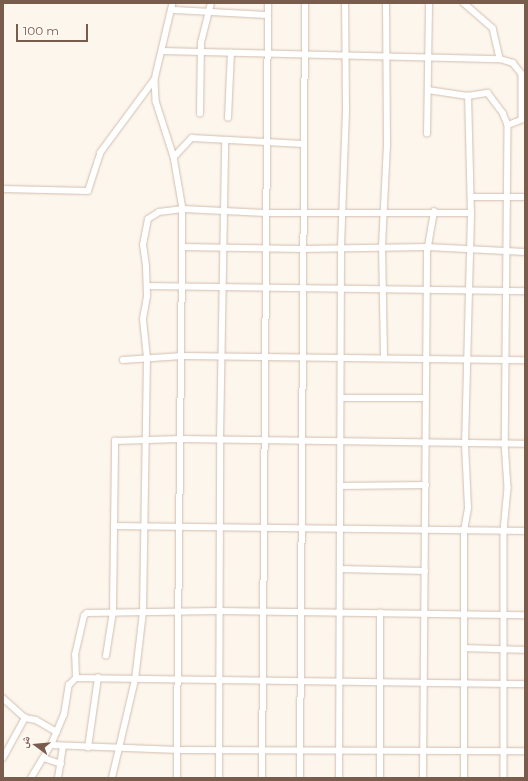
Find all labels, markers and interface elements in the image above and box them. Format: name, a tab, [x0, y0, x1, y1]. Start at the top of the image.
scale bar	[18, 16, 90, 42]
text: 100 m	[23, 23, 59, 38]
north arrow	[16, 725, 56, 765]
text: ش	[16, 734, 33, 749]

